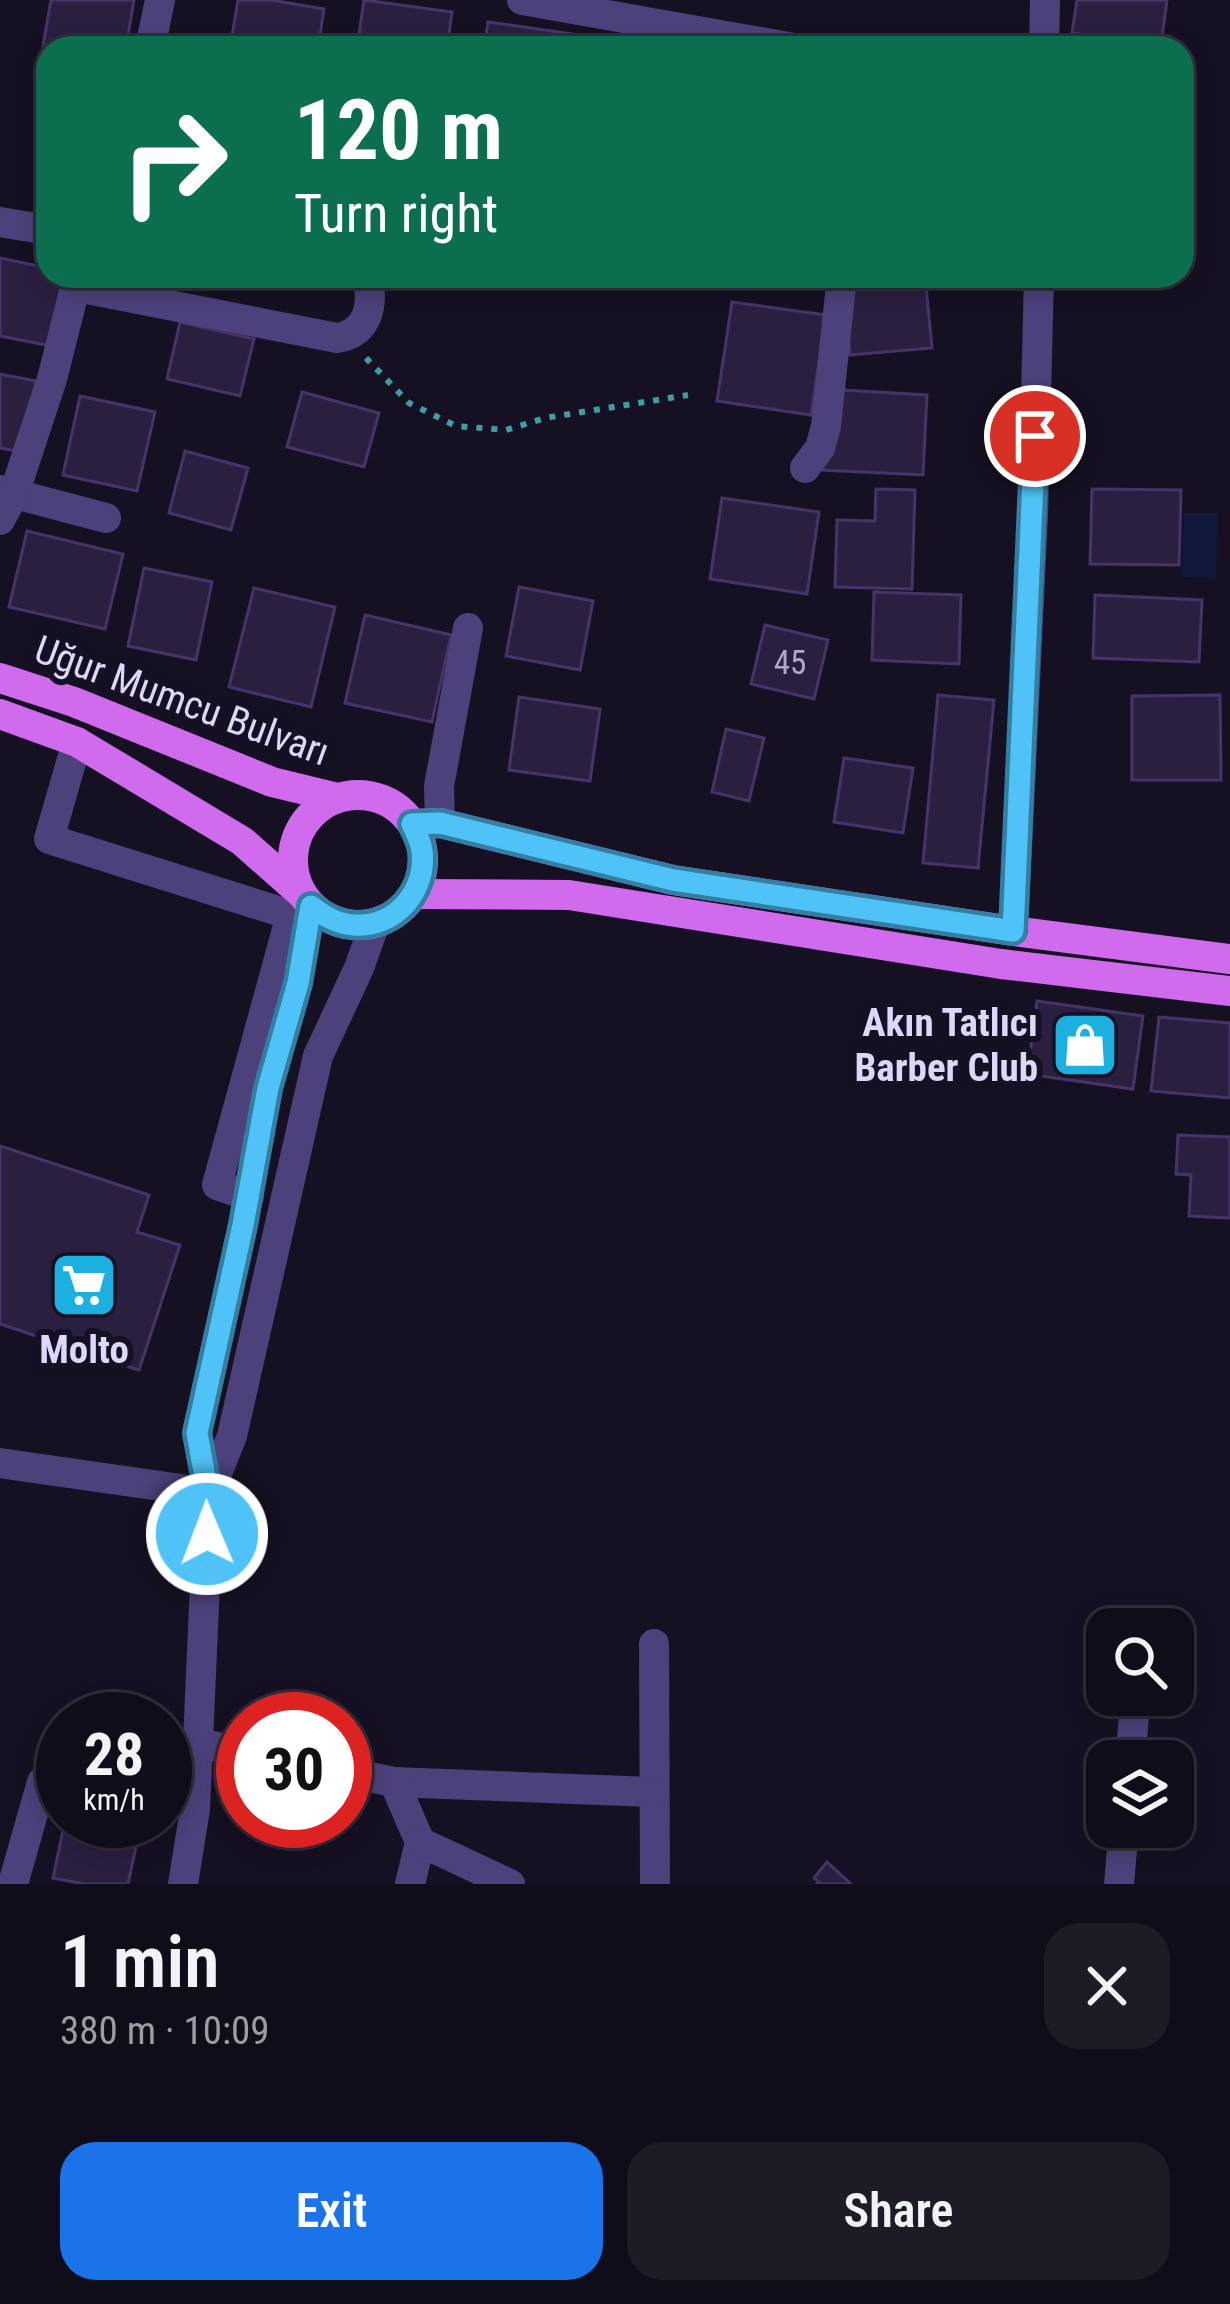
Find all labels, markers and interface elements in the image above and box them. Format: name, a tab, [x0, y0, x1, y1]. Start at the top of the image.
text: 120 m	[294, 81, 503, 180]
icon: right	[96, 84, 252, 240]
text: Turn right	[294, 182, 498, 245]
pin	[984, 385, 1086, 487]
icon: arrive	[1002, 403, 1068, 469]
street label: Uğur Mumcu Bulvarı	[29, 626, 335, 776]
house number: 45	[774, 643, 806, 682]
place label: Akın Tatlıcı Barber Club	[854, 1000, 1038, 1091]
shop icon: Akın Tatlıcı Barber Club	[1050, 1010, 1120, 1080]
supermarket icon: Molto	[49, 1250, 119, 1320]
place label: Molto	[39, 1327, 129, 1373]
position arrow	[144, 1471, 270, 1597]
map controls	[1086, 1608, 1194, 1848]
button: search	[1086, 1608, 1194, 1716]
speed limit sign: 30	[216, 1692, 372, 1848]
text: 28	[84, 1719, 144, 1790]
button: layers	[1086, 1740, 1194, 1848]
text: km/h	[83, 1782, 145, 1817]
text: 1 min	[60, 1920, 219, 2005]
button: close	[1044, 1923, 1170, 2049]
text: 380 m · 10:09	[60, 2008, 270, 2054]
button: Exit	[60, 2142, 603, 2280]
button: Share	[627, 2142, 1170, 2280]

